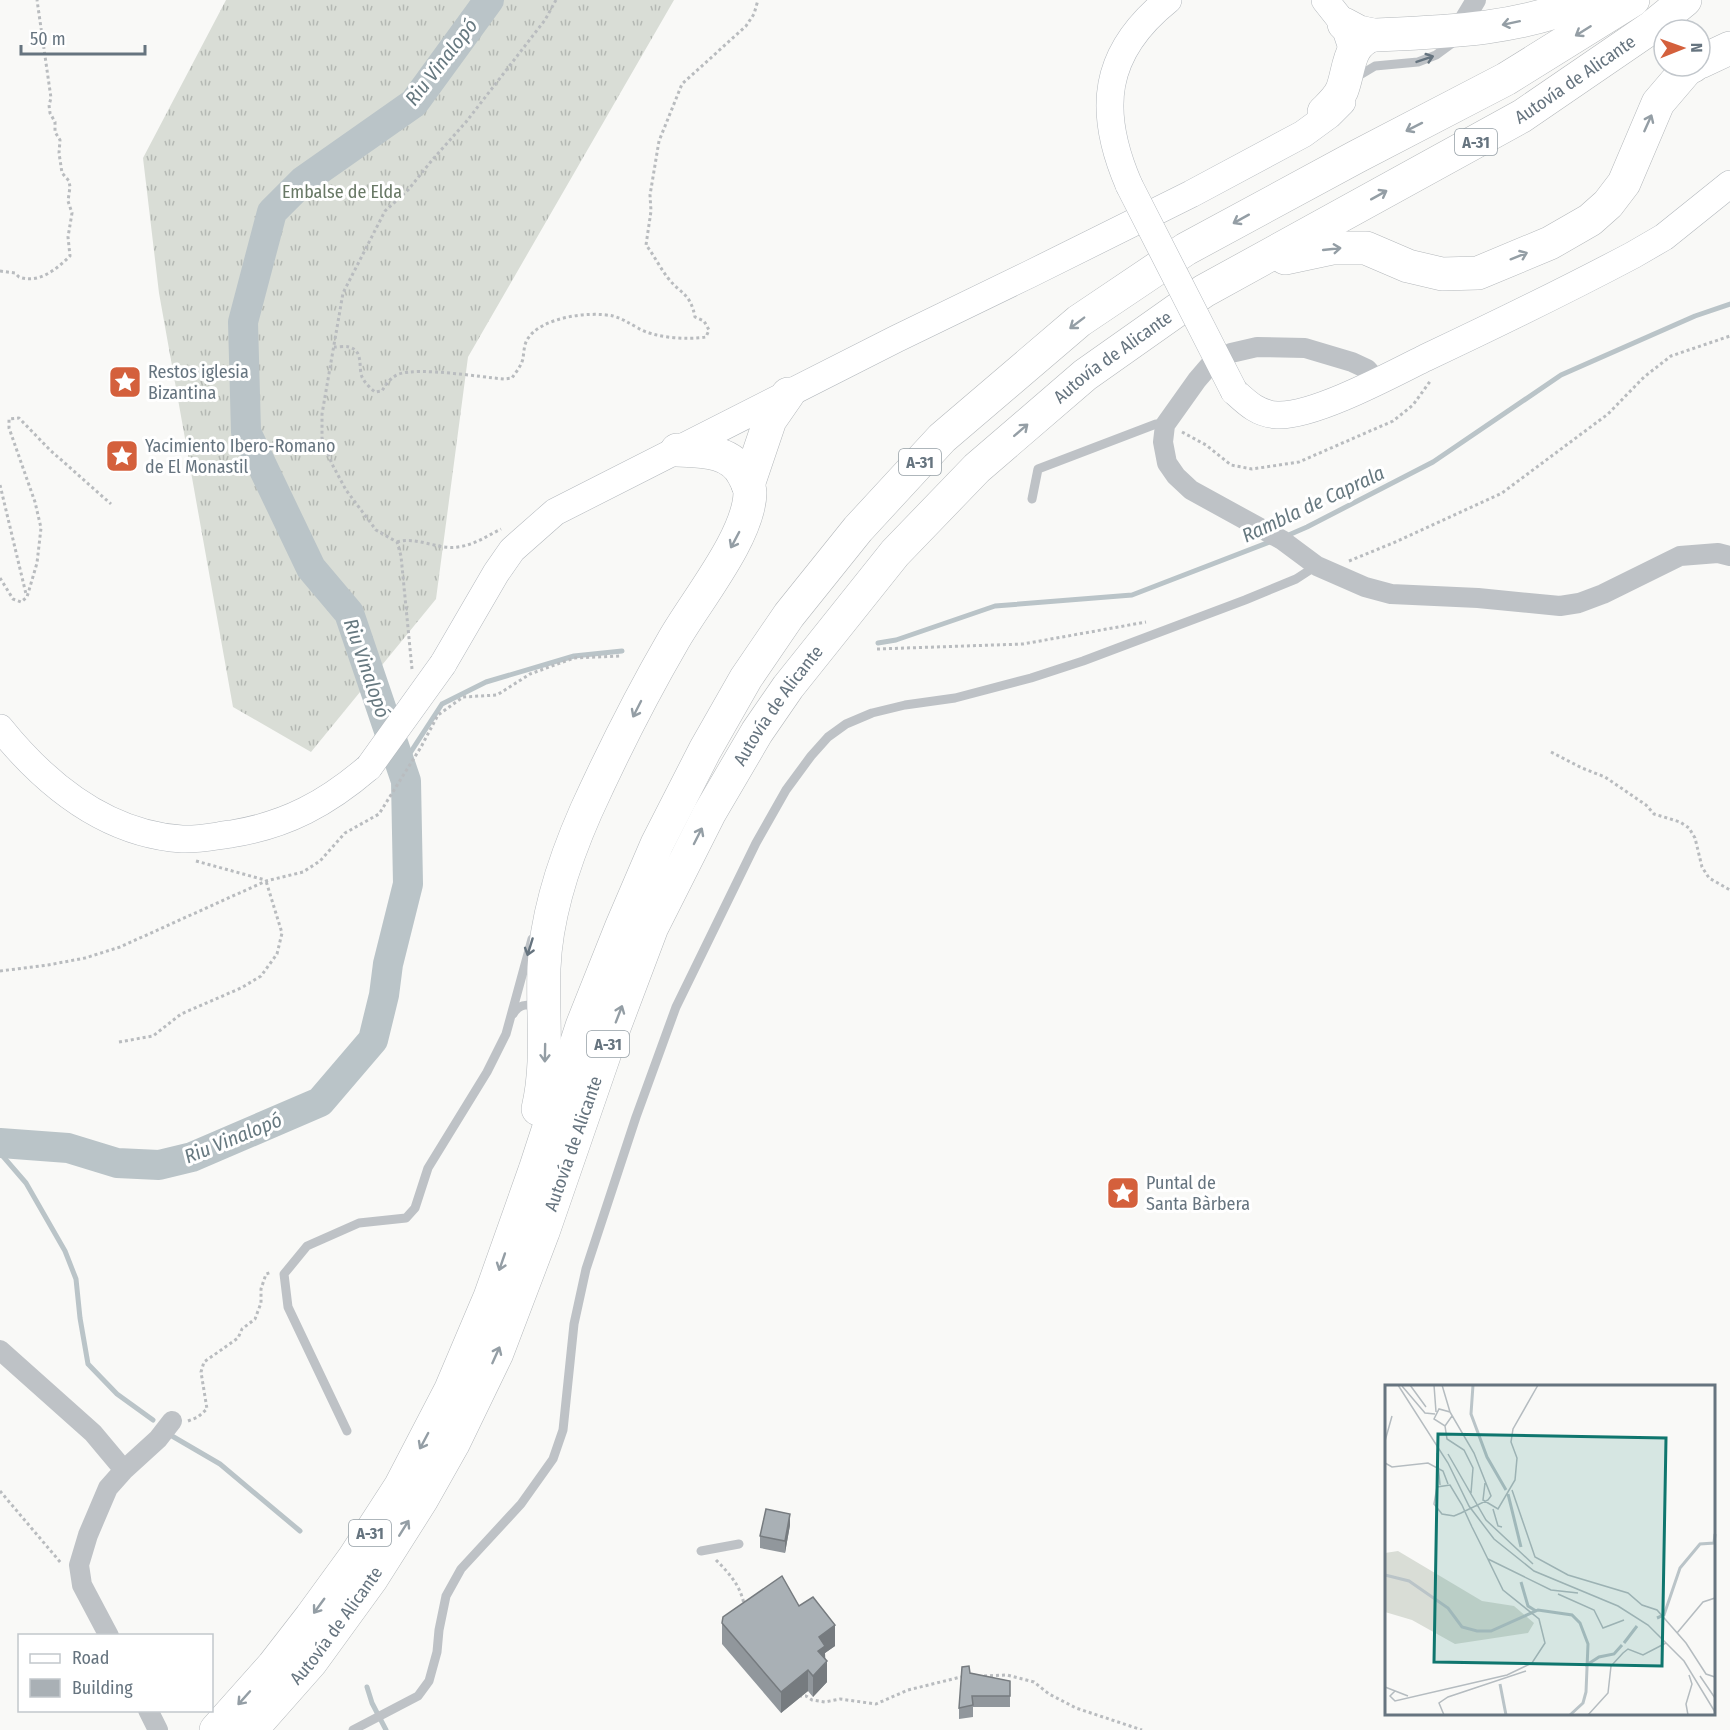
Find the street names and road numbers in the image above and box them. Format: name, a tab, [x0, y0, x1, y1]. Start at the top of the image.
street label: Autovía de Alicante	[1511, 30, 1640, 129]
road number: A-31	[1455, 129, 1497, 155]
street label: Autovía de Alicante	[1049, 306, 1176, 408]
road number: A-31	[899, 449, 941, 475]
street label: Autovía de Alicante	[729, 641, 828, 769]
road number: A-31	[587, 1031, 629, 1057]
street label: Autovía de Alicante	[540, 1073, 607, 1214]
road number: A-31	[349, 1520, 391, 1546]
street label: Autovía de Alicante	[285, 1563, 387, 1689]

